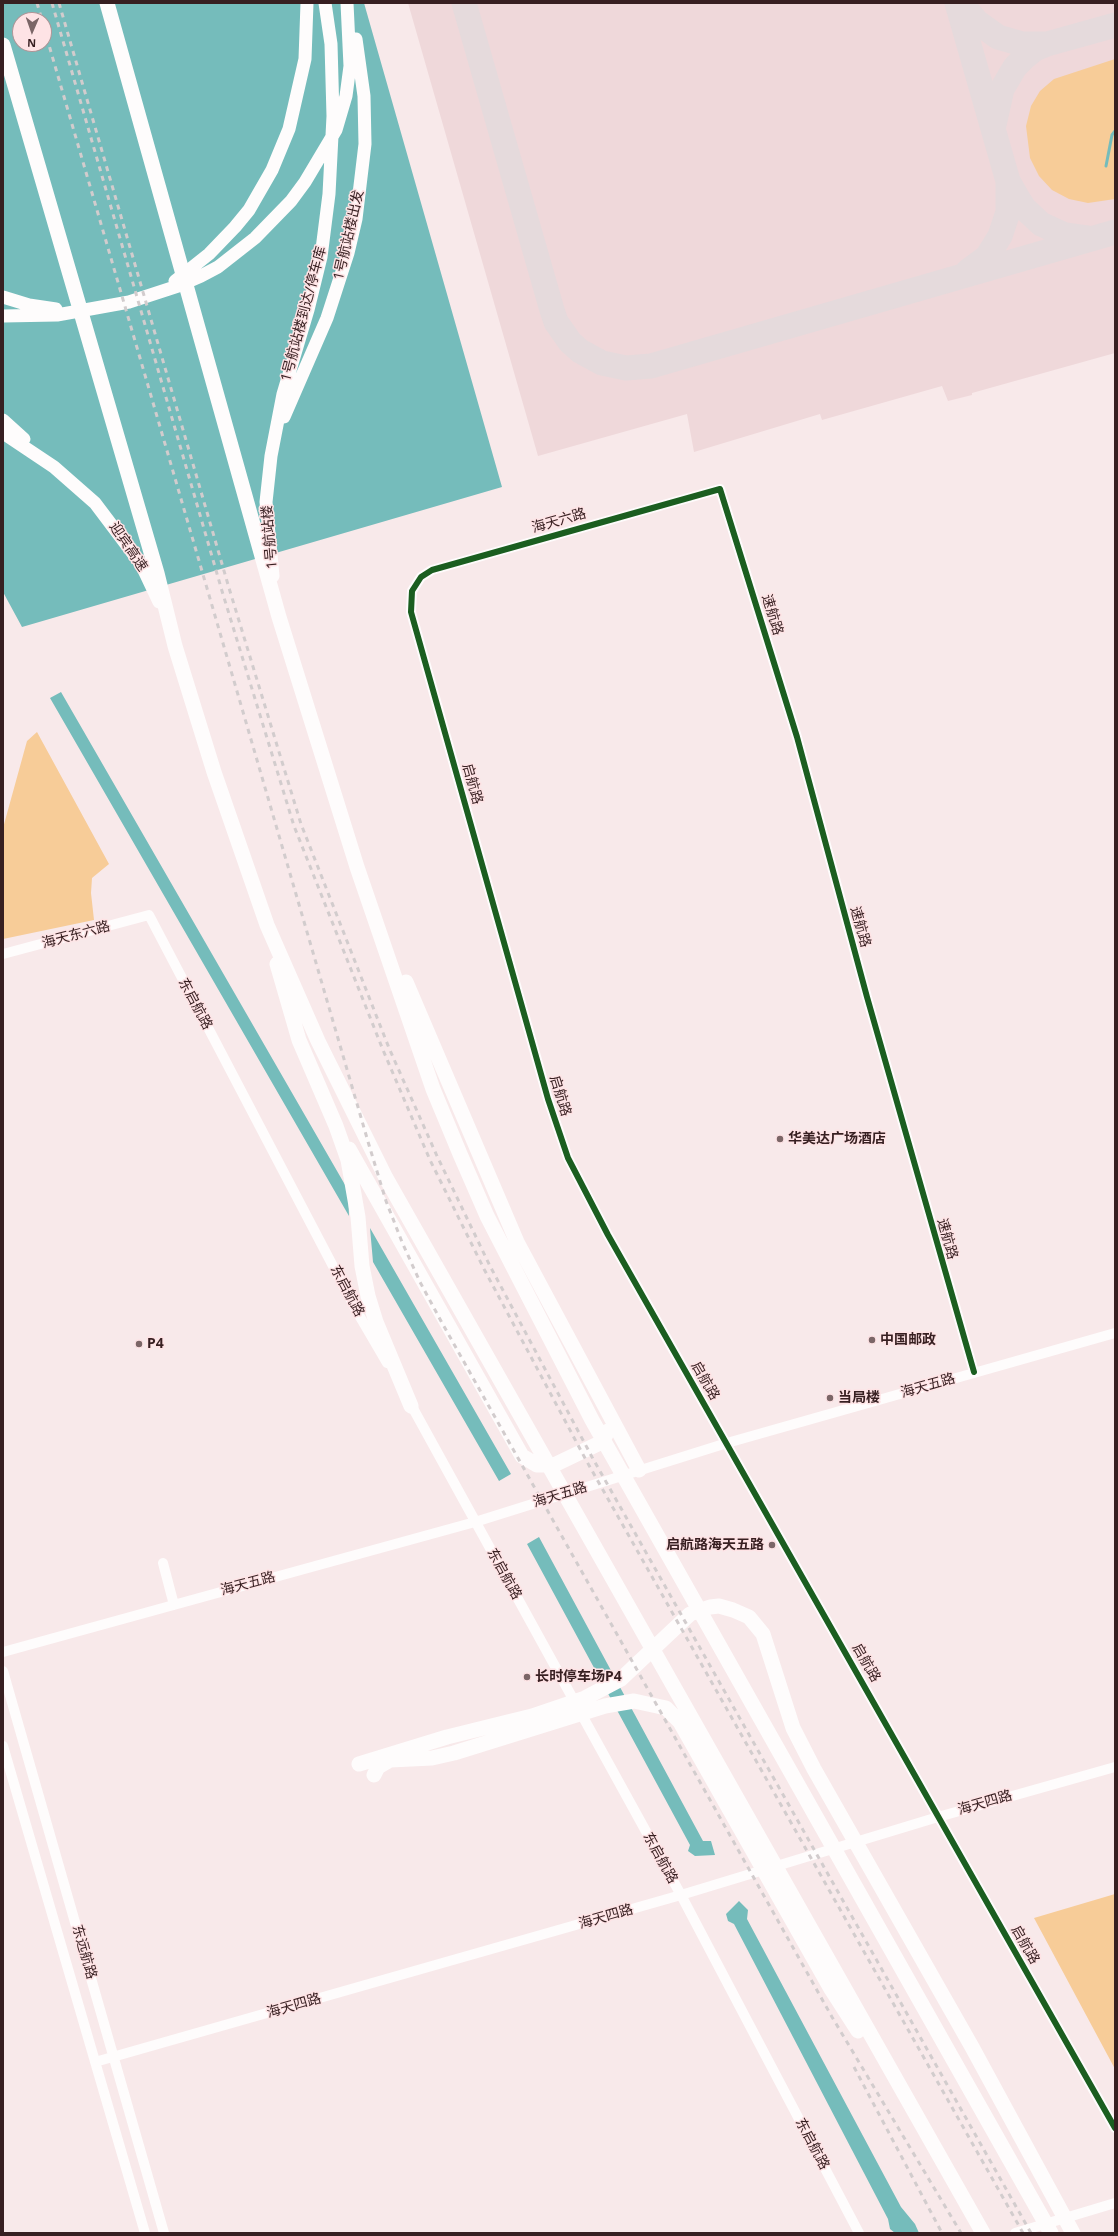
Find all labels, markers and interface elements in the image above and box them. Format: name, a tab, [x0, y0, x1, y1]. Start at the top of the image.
north arrow	[12, 12, 52, 52]
text: N	[27, 36, 36, 51]
street label: 1号航站楼出发	[330, 188, 368, 282]
street label: 1号航站楼到达/停车库	[278, 245, 330, 383]
street label: 1号航站楼	[259, 504, 281, 570]
street label: 海天六路	[530, 505, 588, 537]
street label: 迎宾高速	[105, 519, 151, 575]
street label: 速航路	[758, 592, 786, 638]
street label: 启航路	[458, 761, 486, 807]
street label: 速航路	[846, 904, 874, 950]
street label: 海天东六路	[40, 918, 112, 952]
street label: 东启航路	[174, 975, 216, 1033]
street label: 启航路	[546, 1073, 574, 1119]
place label: 华美达广场酒店	[788, 1131, 886, 1147]
marker: 华美达广场酒店	[775, 1134, 785, 1144]
street label: 速航路	[933, 1216, 961, 1262]
street label: 东启航路	[326, 1262, 368, 1320]
place label: 中国邮政	[880, 1332, 936, 1348]
marker: 中国邮政	[867, 1335, 877, 1345]
place label: P4	[147, 1336, 164, 1352]
marker: P4	[134, 1339, 144, 1349]
street label: 启航路	[687, 1359, 723, 1403]
street label: 海天五路	[899, 1370, 957, 1402]
place label: 当局楼	[838, 1390, 880, 1406]
marker: 当局楼	[825, 1393, 835, 1403]
street label: 海天五路	[531, 1479, 589, 1511]
place label: 启航路海天五路	[666, 1537, 764, 1553]
marker: 启航路海天五路	[767, 1540, 777, 1550]
street label: 东启航路	[483, 1545, 525, 1603]
street label: 海天五路	[219, 1569, 277, 1599]
street label: 启航路	[848, 1641, 884, 1685]
place label: 长时停车场P4	[535, 1669, 622, 1685]
marker: 长时停车场P4	[522, 1672, 532, 1682]
street label: 海天四路	[956, 1787, 1014, 1819]
street label: 东启航路	[639, 1829, 681, 1887]
street label: 海天四路	[577, 1901, 635, 1933]
street label: 东远航路	[68, 1923, 100, 1981]
street label: 启航路	[1007, 1923, 1043, 1967]
street label: 海天四路	[265, 1990, 323, 2022]
street label: 东启航路	[791, 2115, 833, 2173]

